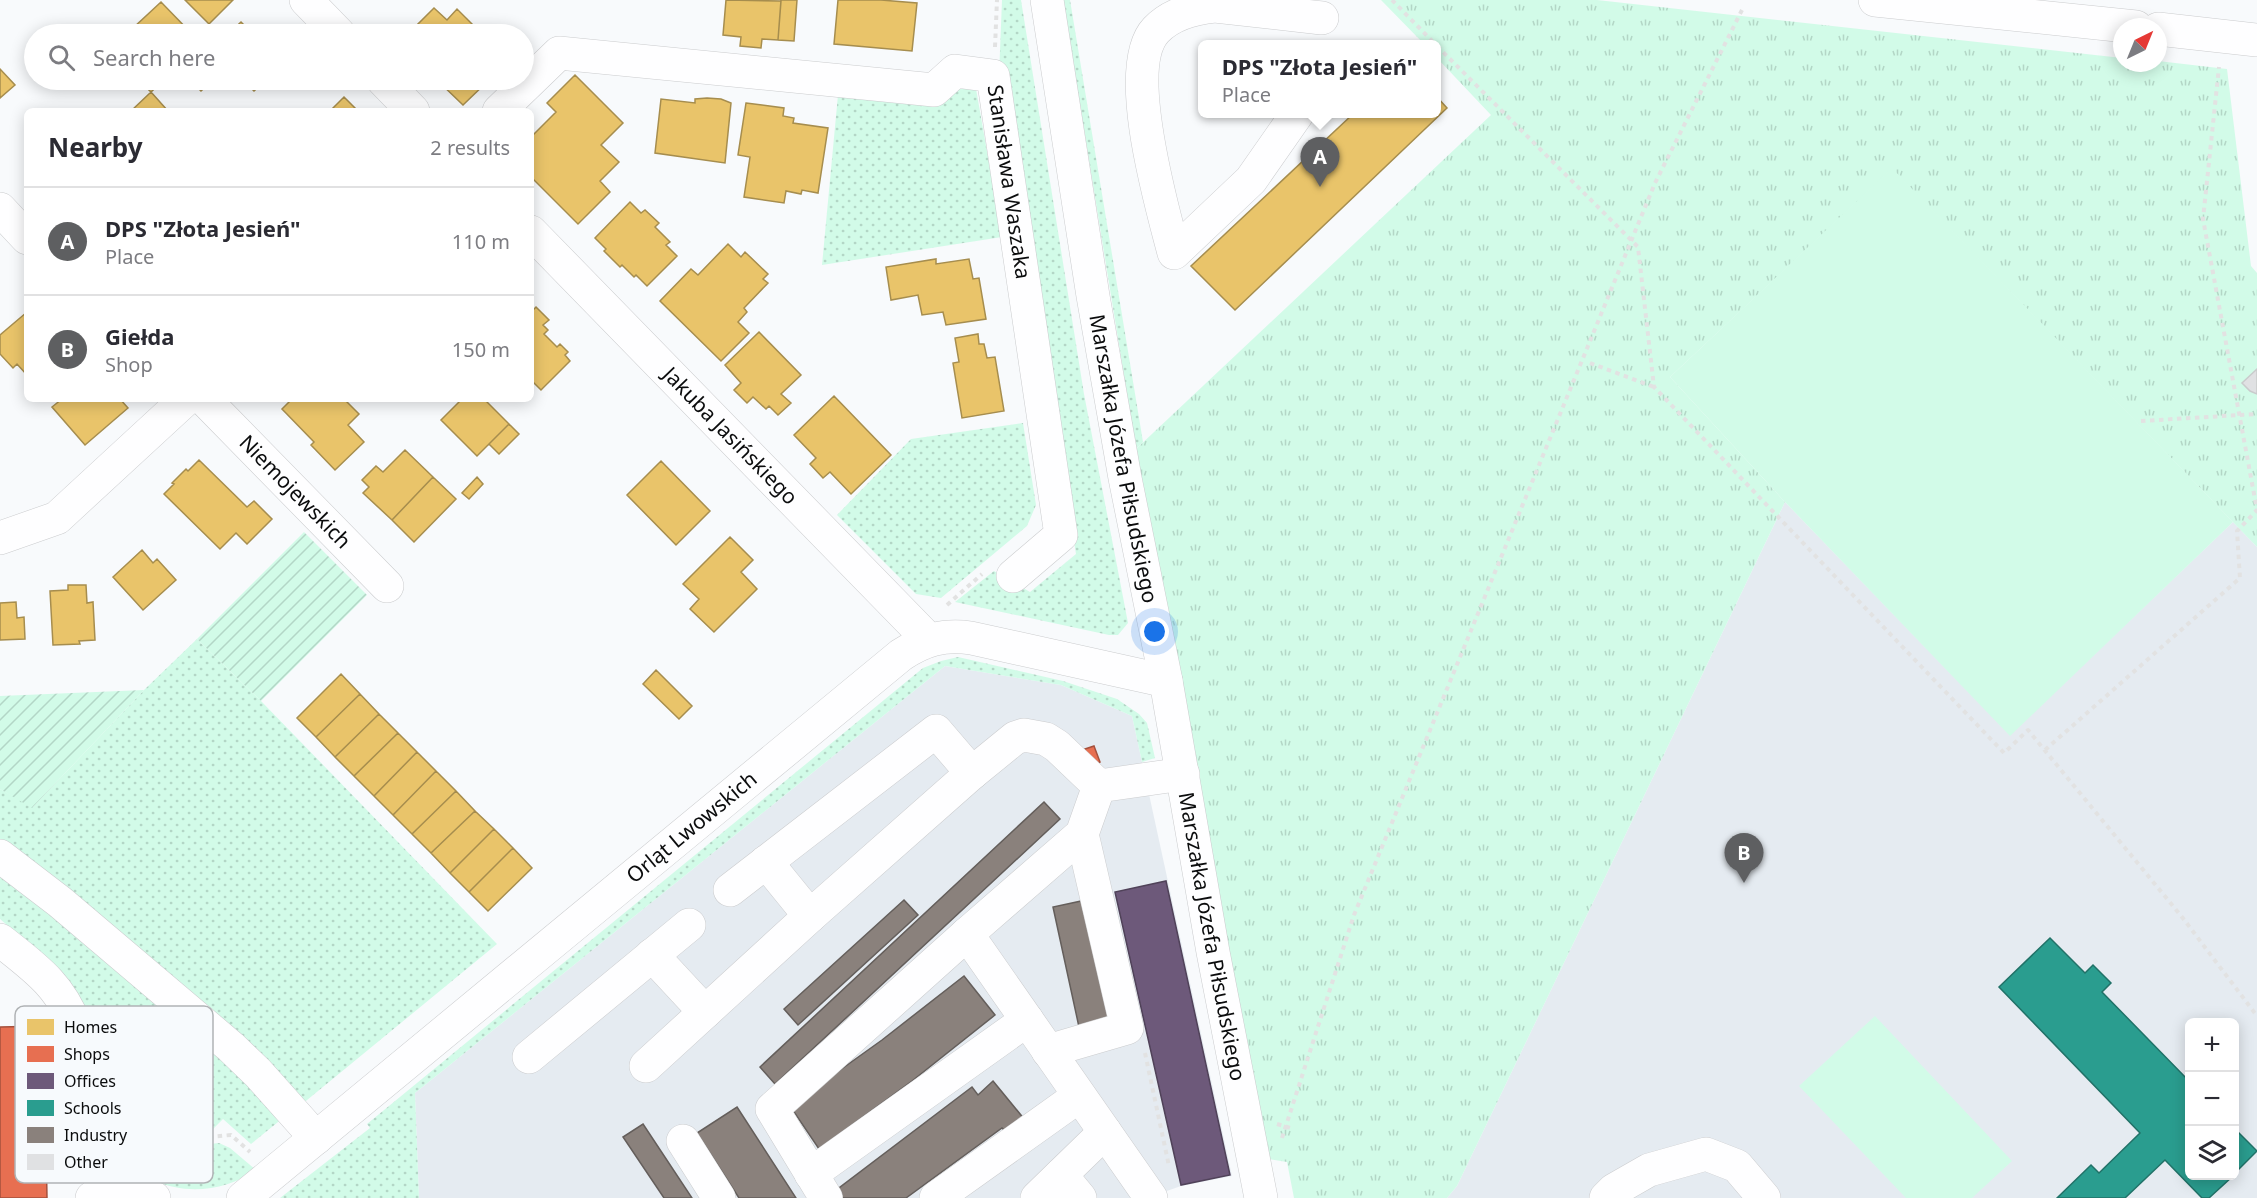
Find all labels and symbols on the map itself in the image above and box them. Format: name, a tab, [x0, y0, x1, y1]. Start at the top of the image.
north arrow	[2113, 18, 2167, 72]
street label: Stanisława Waszaka	[981, 83, 1038, 281]
pin: A	[1300, 138, 1340, 187]
street label: Marszałka Józefa Piłsudskiego	[1083, 312, 1165, 605]
street label: Jakuba Jasińskiego	[656, 359, 804, 510]
street label: Niemojewskich	[234, 428, 358, 554]
your location	[1140, 617, 1169, 646]
street label: Orląt Lwowskich	[620, 765, 762, 889]
street label: Marszałka Józefa Piłsudskiego	[1172, 790, 1253, 1083]
pin: B	[1724, 834, 1764, 883]
legend	[15, 1006, 213, 1183]
text: Homes	[64, 1016, 117, 1038]
text: Shops	[64, 1043, 110, 1065]
text: Offices	[64, 1070, 116, 1092]
text: Schools	[64, 1097, 122, 1119]
text: Industry	[64, 1124, 128, 1146]
text: Other	[64, 1151, 108, 1173]

